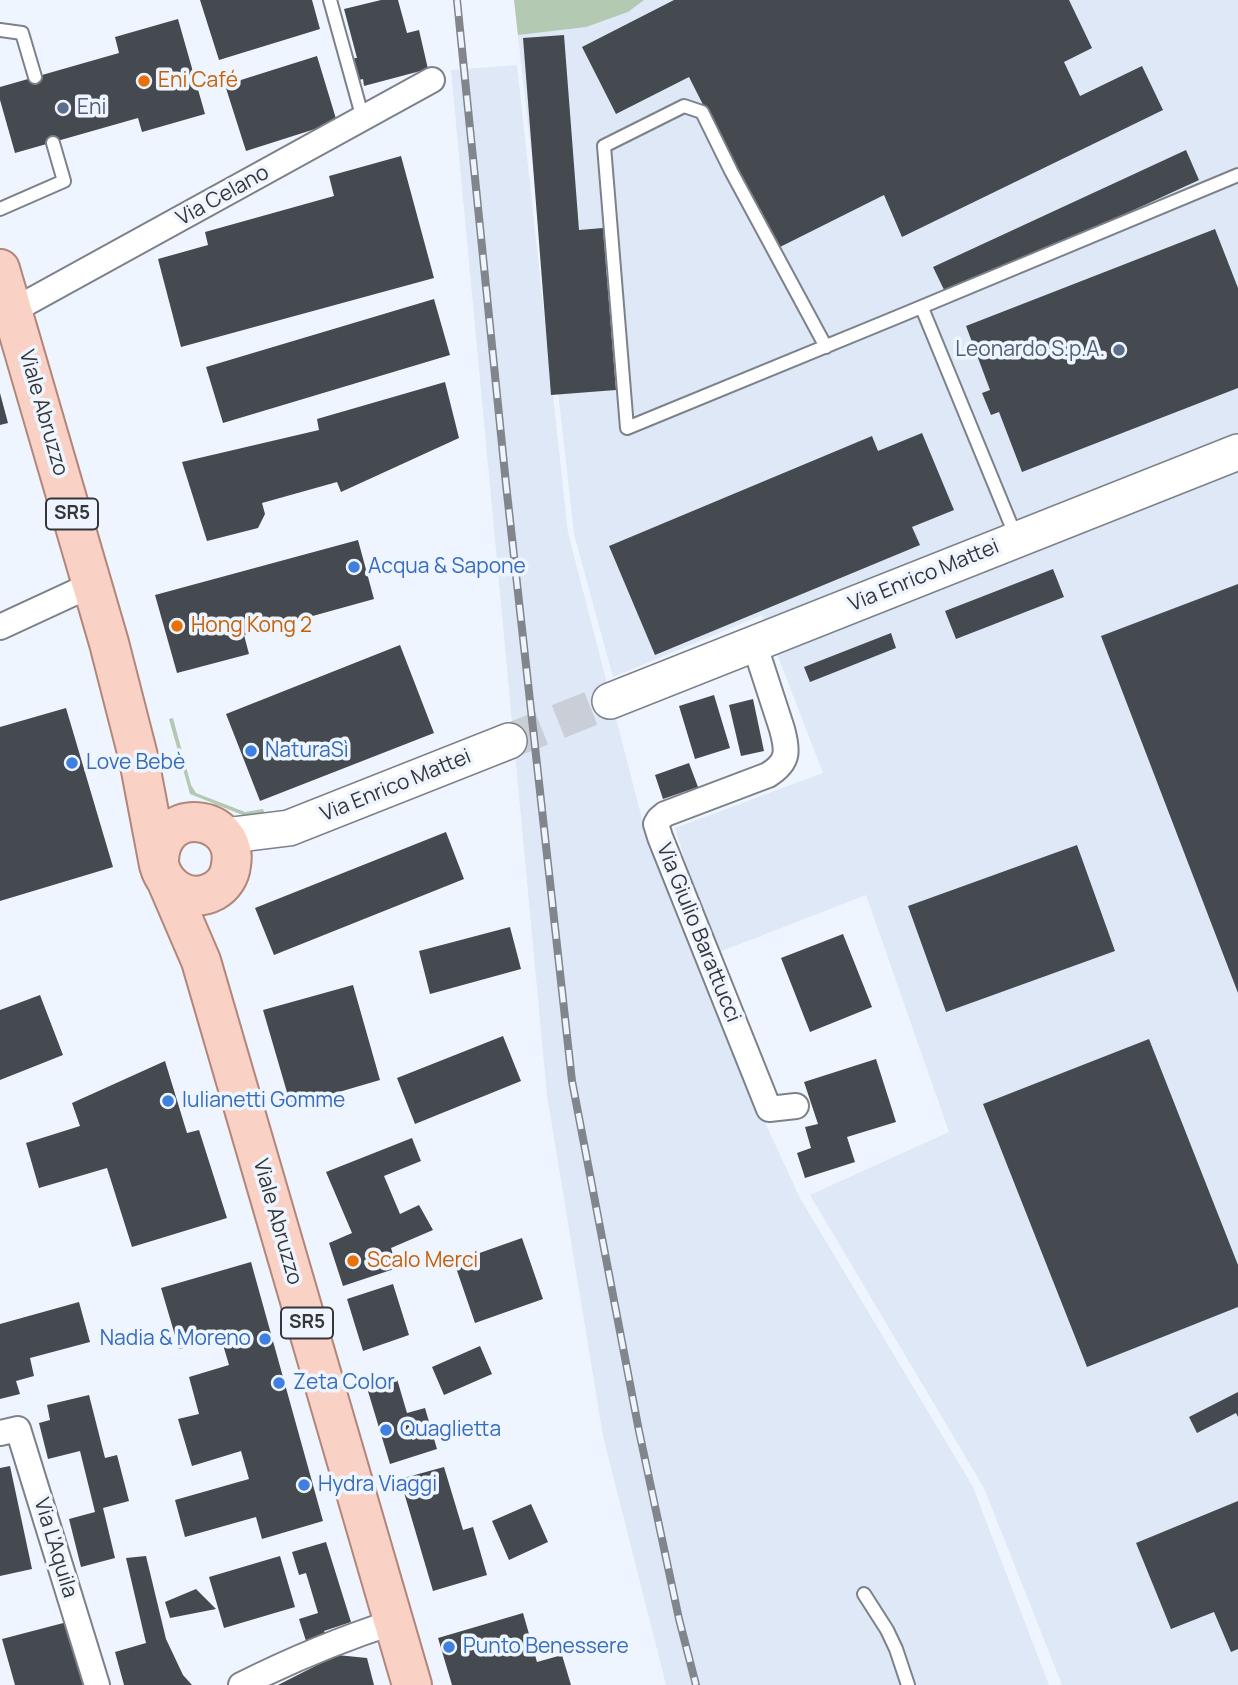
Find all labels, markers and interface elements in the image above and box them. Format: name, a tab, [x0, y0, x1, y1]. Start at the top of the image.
place label: Eni Café	[158, 68, 238, 94]
marker: Eni Café	[136, 73, 152, 89]
place label: Eni	[77, 95, 106, 121]
marker: Eni	[55, 100, 71, 116]
street label: Via Celano	[172, 160, 274, 232]
place label: Leonardo S.p.A.	[955, 337, 1105, 363]
marker: Leonardo S.p.A.	[1111, 342, 1127, 358]
street label: Viale Abruzzo	[13, 347, 73, 479]
road number: SR5	[46, 499, 98, 530]
street label: Via Enrico Mattei	[845, 534, 1003, 618]
place label: Acqua & Sapone	[368, 554, 526, 580]
marker: Acqua & Sapone	[346, 559, 362, 575]
place label: Hong Kong 2	[191, 613, 312, 639]
marker: Hong Kong 2	[169, 618, 185, 634]
place label: NaturaSì	[265, 738, 349, 764]
marker: NaturaSì	[243, 743, 259, 759]
street label: Via Enrico Mattei	[317, 744, 475, 828]
place label: Love Bebè	[86, 750, 185, 776]
marker: Love Bebè	[64, 755, 80, 771]
street label: Via Giulio Barattucci	[651, 840, 745, 1026]
place label: Iulianetti Gomme	[182, 1088, 345, 1114]
marker: Iulianetti Gomme	[160, 1093, 176, 1109]
street label: Viale Abruzzo	[247, 1156, 307, 1288]
place label: Scalo Merci	[367, 1248, 478, 1274]
marker: Scalo Merci	[345, 1253, 361, 1269]
road number: SR5	[281, 1308, 333, 1338]
place label: Nadia & Moreno	[100, 1326, 251, 1352]
marker: Nadia & Moreno	[257, 1331, 273, 1347]
place label: Zeta Color	[293, 1370, 395, 1396]
marker: Zeta Color	[271, 1375, 287, 1391]
place label: Quaglietta	[400, 1417, 501, 1443]
marker: Quaglietta	[378, 1422, 394, 1438]
place label: Hydra Viaggi	[318, 1472, 437, 1498]
marker: Hydra Viaggi	[296, 1477, 312, 1493]
street label: Via L'Aquila	[28, 1495, 82, 1601]
place label: Punto Benessere	[463, 1634, 629, 1660]
marker: Punto Benessere	[441, 1639, 457, 1655]

